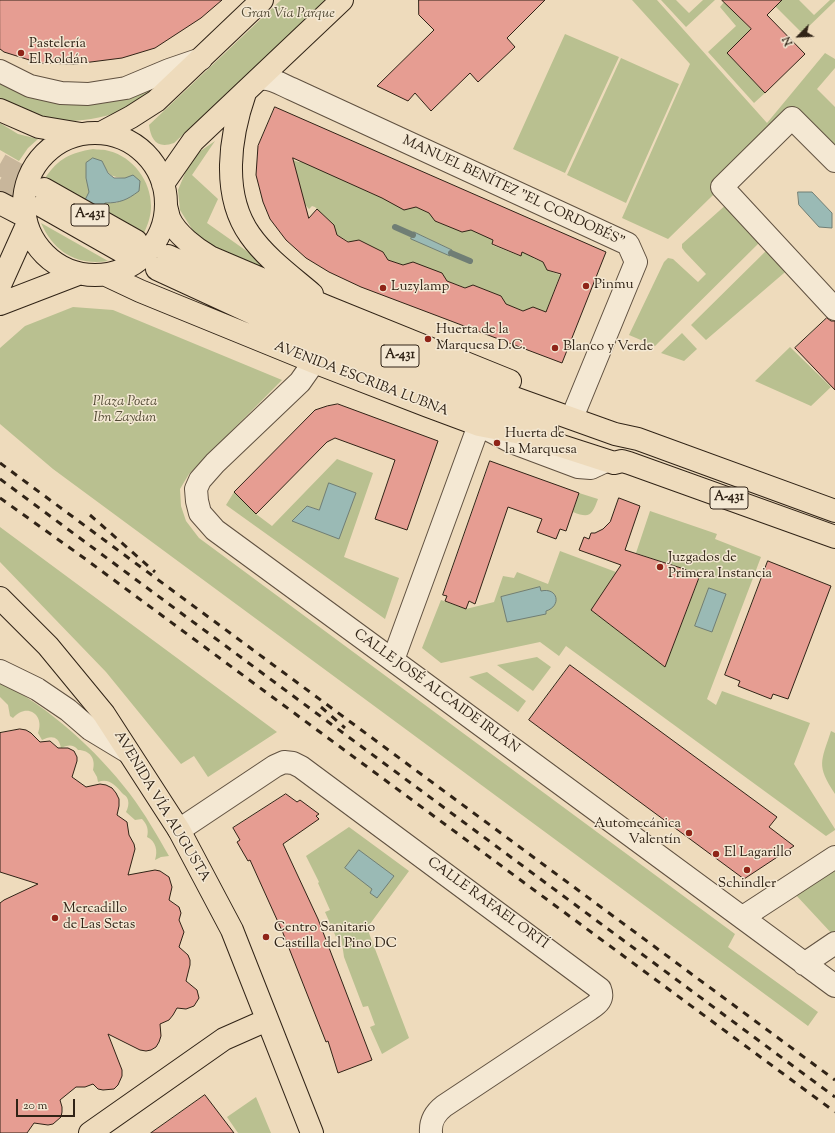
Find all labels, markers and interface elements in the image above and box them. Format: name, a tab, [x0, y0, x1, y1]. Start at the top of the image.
park label: Gran Vía Parque	[241, 7, 335, 23]
north arrow	[779, 16, 819, 56]
text: N	[779, 34, 797, 48]
place label: Pastelería El Roldán	[29, 37, 88, 70]
marker: Pastelería El Roldán	[16, 48, 26, 58]
street label: MANUEL BENÍTEZ "EL CORDOBÉS"	[399, 133, 627, 251]
road number: A-431	[71, 204, 109, 226]
place label: Pinmu	[594, 278, 633, 294]
place label: Luzylamp	[391, 280, 449, 296]
marker: Pinmu	[581, 281, 591, 291]
marker: Luzylamp	[378, 283, 388, 293]
place label: Huerta de la Marquesa D.C.	[436, 323, 526, 356]
marker: Huerta de la Marquesa D.C.	[423, 334, 433, 344]
street label: AVENIDA ESCRIBA LUBNA	[271, 339, 451, 421]
place label: Blanco y Verde	[563, 340, 653, 356]
marker: Blanco y Verde	[550, 343, 560, 353]
road number: A-431	[381, 345, 419, 367]
park label: Plaza Poeta Ibn Zaydun	[93, 395, 157, 428]
place label: Huerta de la Marquesa	[505, 427, 577, 460]
marker: Huerta de la Marquesa	[492, 438, 502, 448]
road number: A-431	[710, 487, 748, 509]
place label: Juzgados de Primera Instancia	[668, 551, 772, 584]
marker: Juzgados de Primera Instancia	[655, 562, 665, 572]
street label: CALLE JOSÉ ALCAIDE IRLÁN	[350, 626, 522, 758]
street label: AVENIDA VÍA AUGUSTA	[109, 729, 213, 885]
place label: Automecánica Valentín	[594, 817, 681, 850]
marker: Automecánica Valentín	[684, 828, 694, 838]
place label: El Lagarillo	[724, 846, 792, 862]
marker: El Lagarillo	[711, 849, 721, 859]
street label: CALLE RAFAEL ORTÍ	[423, 855, 551, 953]
marker: Schindler	[742, 865, 752, 875]
place label: Schindler	[718, 877, 776, 893]
place label: Mercadillo de Las Setas	[63, 902, 135, 934]
marker: Mercadillo de Las Setas	[50, 913, 60, 923]
place label: Centro Sanitario Castilla del Pino DC	[274, 921, 397, 954]
marker: Centro Sanitario Castilla del Pino DC	[261, 932, 271, 942]
scale bar	[18, 1091, 77, 1117]
text: 20 m	[23, 1097, 47, 1115]

